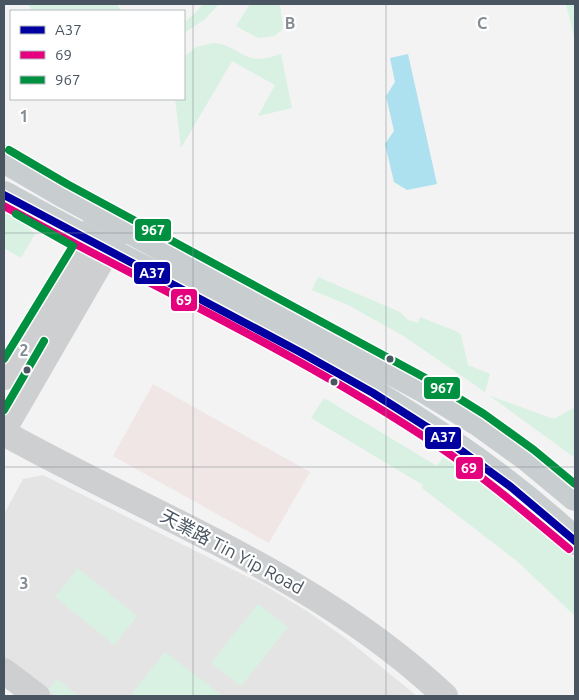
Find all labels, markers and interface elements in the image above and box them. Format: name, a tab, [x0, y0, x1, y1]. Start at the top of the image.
legend	[10, 10, 185, 100]
text: B	[285, 14, 295, 32]
text: C	[477, 14, 487, 32]
text: A37	[55, 21, 82, 38]
text: 69	[55, 46, 72, 63]
text: 967	[55, 71, 80, 88]
text: 1	[19, 107, 29, 125]
line badge: 967	[134, 218, 172, 242]
text: 967	[141, 222, 165, 238]
line badge: A37	[133, 261, 171, 285]
text: A37	[139, 265, 165, 281]
line badge: 69	[170, 288, 198, 312]
text: 69	[176, 292, 192, 308]
text: 2	[19, 341, 29, 359]
unlabelled marker	[385, 354, 395, 364]
unlabelled marker	[22, 365, 32, 375]
line badge: 967	[423, 376, 461, 400]
unlabelled marker	[329, 377, 339, 387]
text: 967	[430, 380, 454, 396]
line badge: A37	[424, 426, 462, 450]
text: A37	[430, 429, 456, 445]
line badge: 69	[455, 456, 484, 480]
text: 69	[461, 460, 477, 476]
street label: 天業路 Tin Yip Road	[158, 505, 307, 597]
text: 3	[19, 574, 29, 592]

